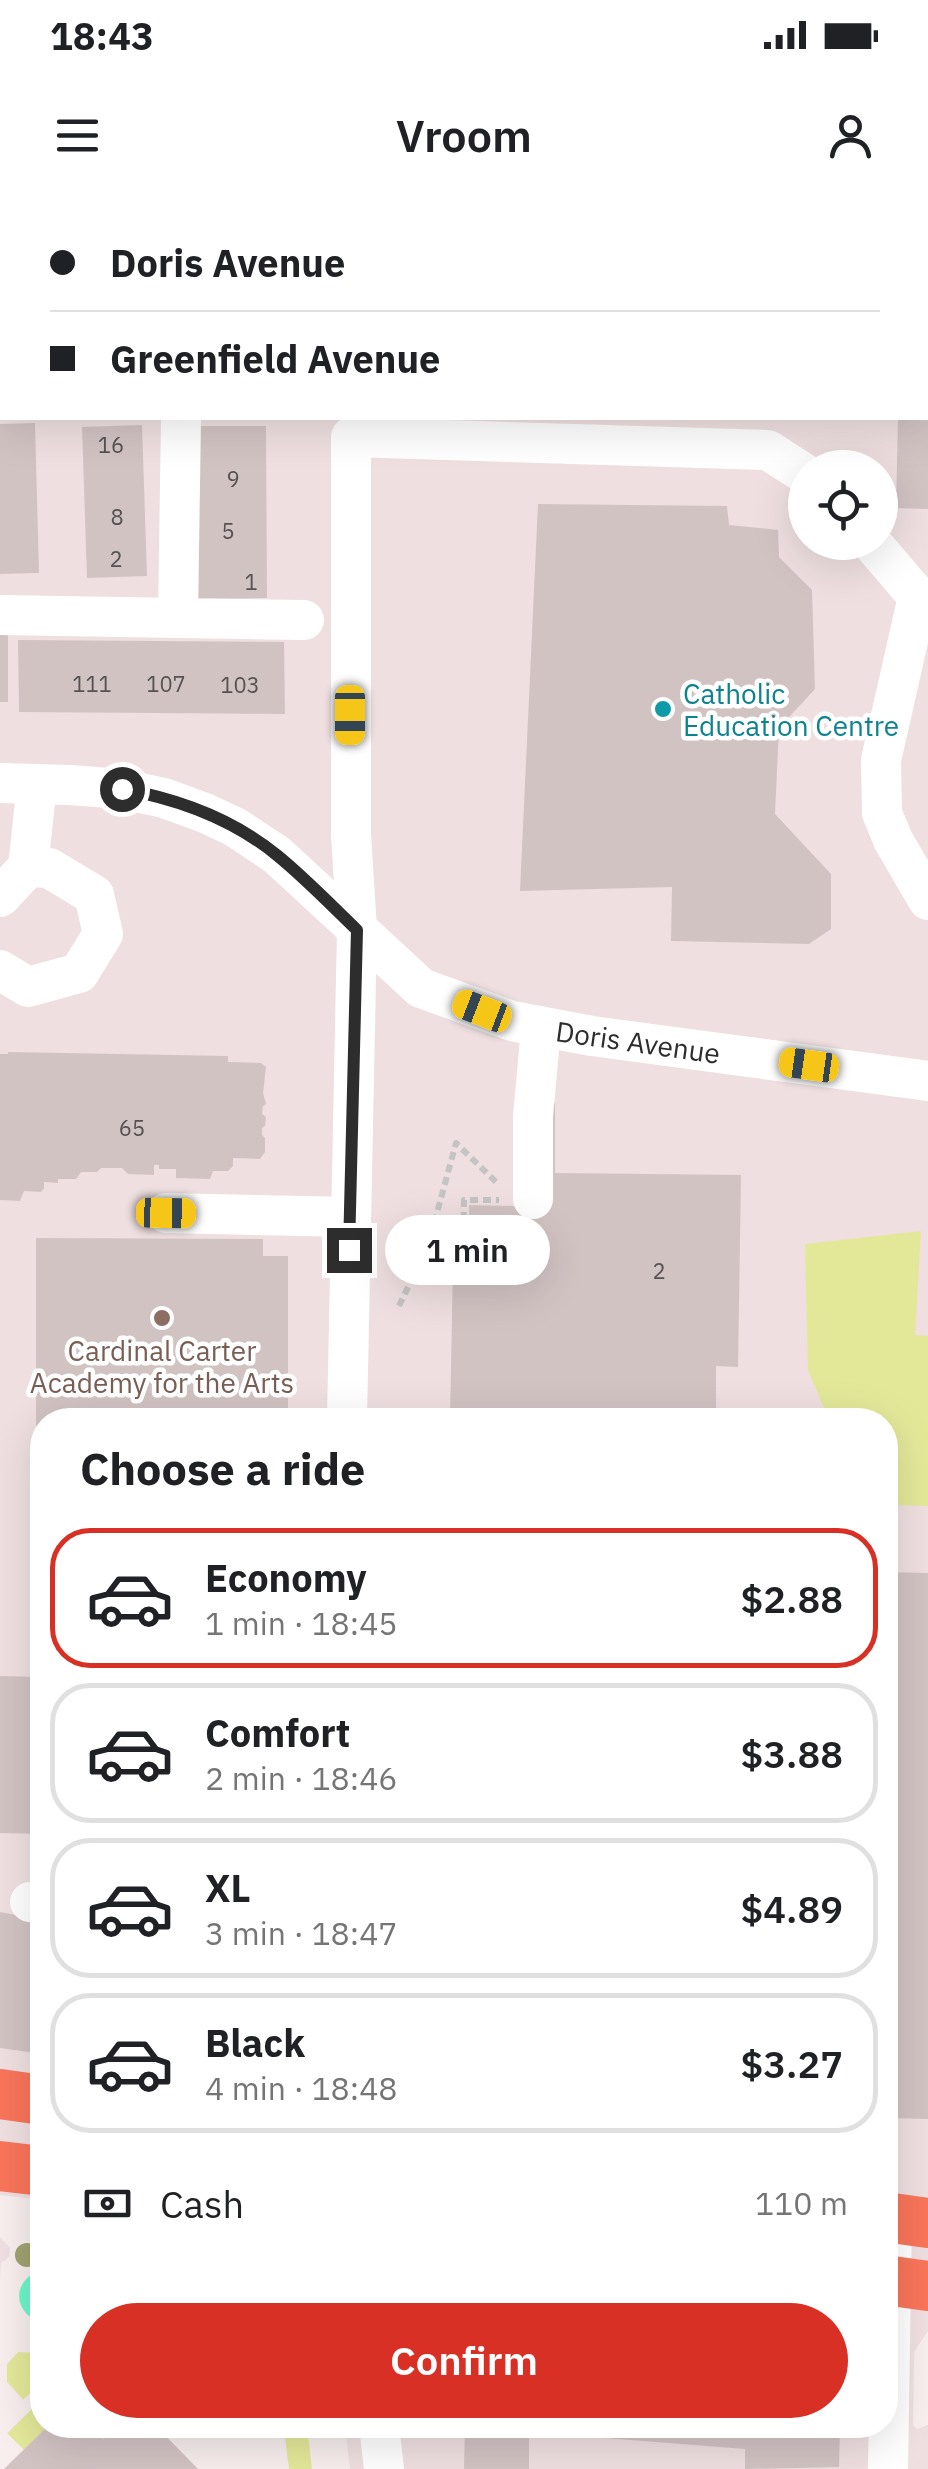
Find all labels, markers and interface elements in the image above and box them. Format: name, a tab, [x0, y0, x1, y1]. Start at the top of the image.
text: 18:43	[50, 11, 154, 60]
text: Vroom	[396, 106, 532, 164]
icon: menu	[50, 108, 105, 163]
icon: person	[823, 108, 878, 163]
text: Doris Avenue	[110, 238, 345, 287]
text: Greenfield Avenue	[110, 334, 440, 383]
house number: 16	[98, 430, 124, 459]
map controls	[788, 450, 898, 560]
button: locate	[788, 450, 898, 560]
house number: 9	[226, 464, 240, 493]
house number: 8	[110, 502, 124, 531]
house number: 5	[221, 516, 235, 545]
house number: 2	[109, 544, 123, 573]
house number: 1	[244, 567, 258, 596]
house number: 111	[72, 669, 112, 698]
house number: 107	[146, 669, 186, 698]
house number: 103	[220, 670, 260, 699]
place label: Catholic Education Centre	[683, 675, 899, 744]
car	[335, 685, 365, 745]
marker: Catholic Education Centre	[652, 698, 674, 720]
route start	[100, 767, 145, 812]
car	[449, 986, 515, 1036]
street label: Doris Avenue	[553, 1012, 723, 1072]
car	[777, 1046, 841, 1084]
house number: 65	[119, 1113, 145, 1142]
car	[136, 1197, 196, 1229]
callout: 1 min	[384, 1215, 549, 1285]
route end	[327, 1228, 372, 1273]
text: 1 min	[426, 1229, 509, 1271]
house number: 2	[652, 1256, 666, 1285]
marker: Cardinal Carter Academy for the Arts	[151, 1307, 173, 1329]
place label: Cardinal Carter Academy for the Arts	[30, 1332, 294, 1401]
text: Choose a ride	[80, 1439, 365, 1497]
icon: car	[85, 1553, 175, 1643]
text: Economy	[205, 1553, 367, 1602]
text: $2.88	[740, 1574, 843, 1623]
text: 1 min · 18:45	[205, 1602, 398, 1644]
icon: car	[85, 1708, 175, 1798]
text: Comfort	[205, 1708, 350, 1757]
text: $3.88	[740, 1729, 843, 1778]
text: 2 min · 18:46	[205, 1757, 398, 1799]
icon: car	[85, 1863, 175, 1953]
text: XL	[205, 1863, 251, 1912]
text: $4.89	[740, 1884, 843, 1933]
text: 3 min · 18:47	[205, 1912, 398, 1954]
icon: car	[85, 2018, 175, 2108]
text: Black	[205, 2018, 305, 2067]
text: $3.27	[740, 2039, 843, 2088]
text: 4 min · 18:48	[205, 2067, 398, 2109]
icon: cash	[80, 2176, 135, 2231]
text: Cash	[160, 2179, 244, 2228]
text: 110 m	[755, 2182, 848, 2224]
button: Confirm	[80, 2303, 848, 2418]

